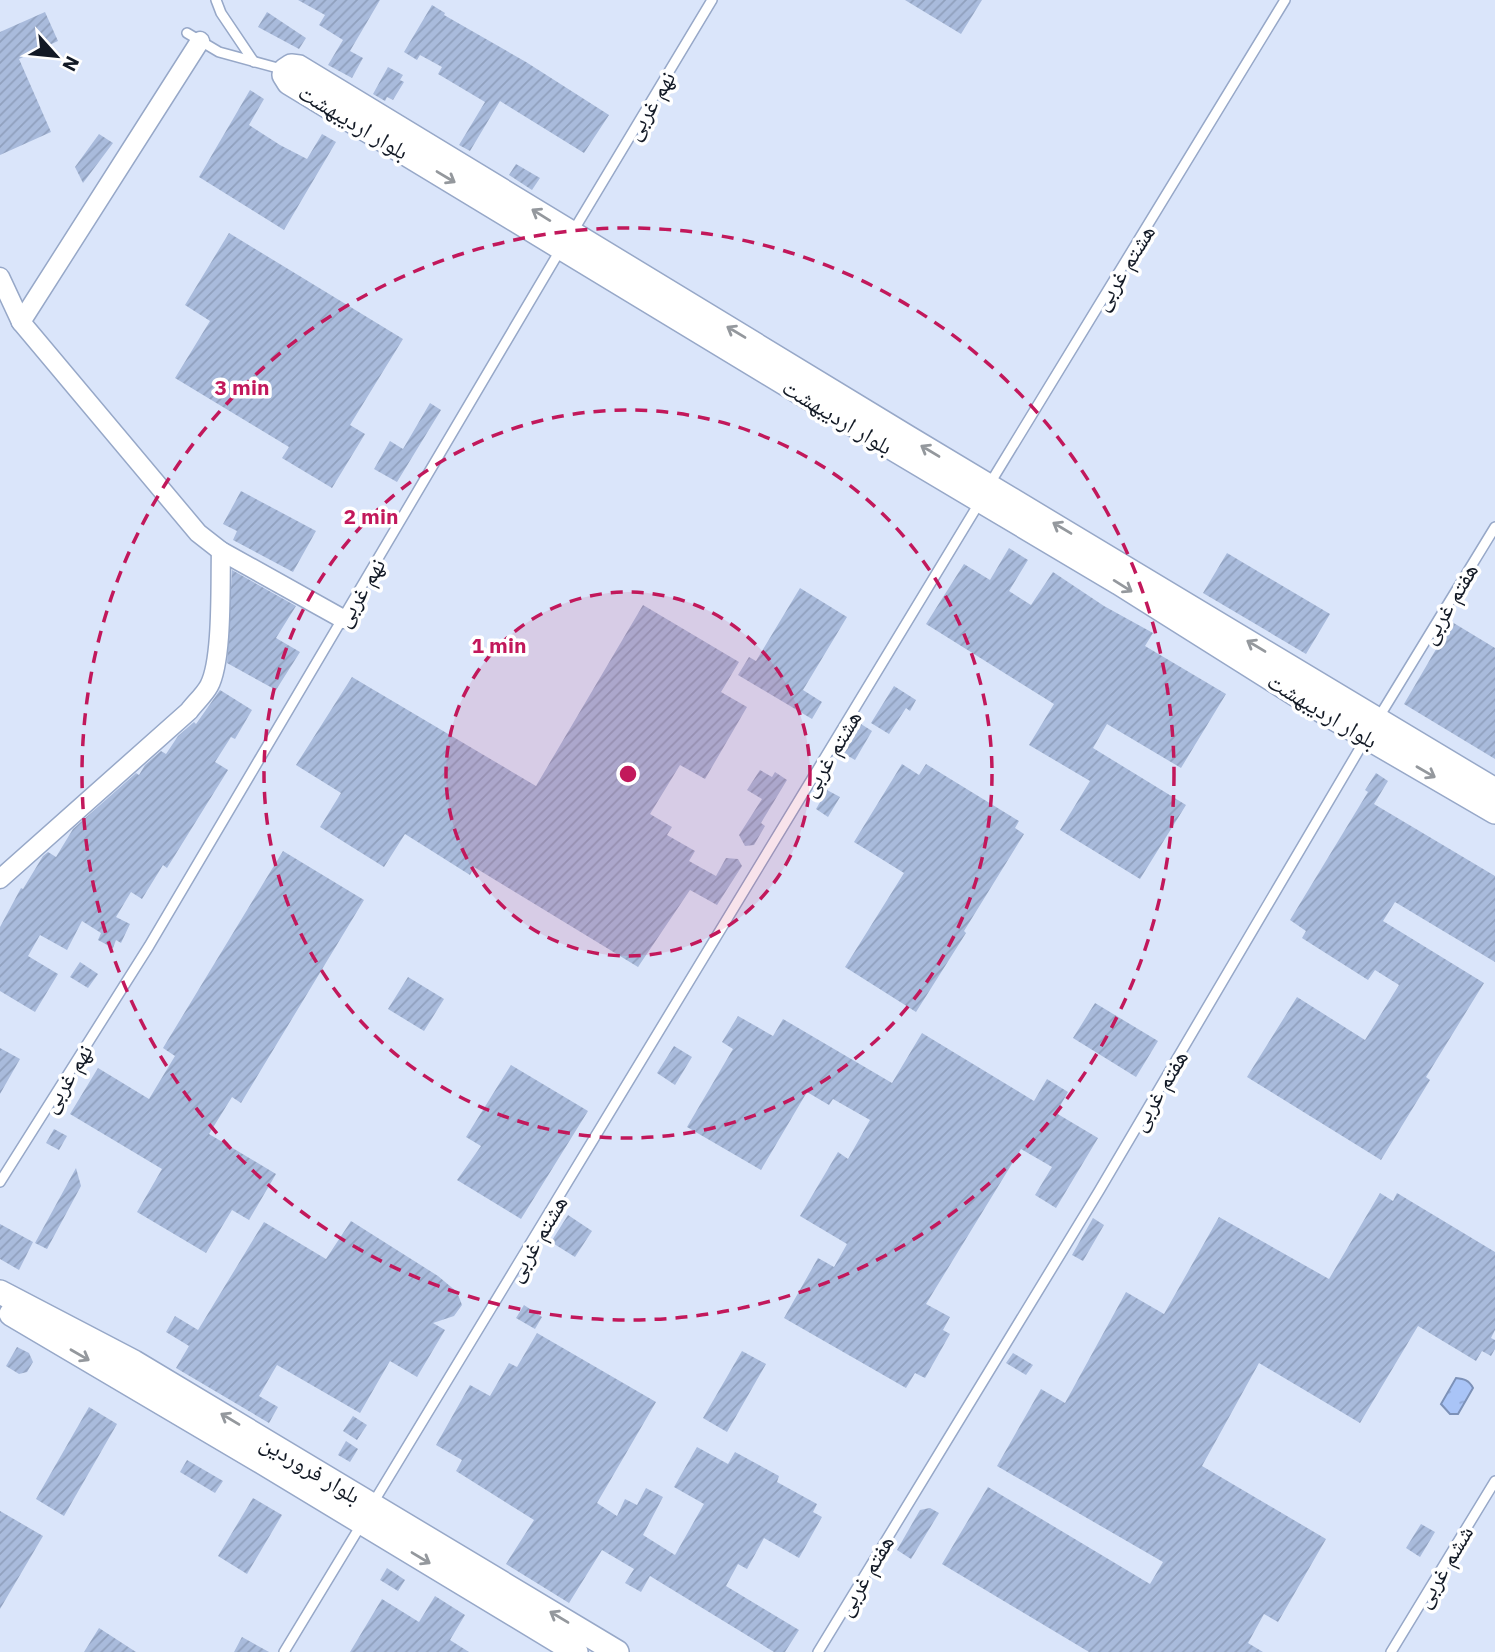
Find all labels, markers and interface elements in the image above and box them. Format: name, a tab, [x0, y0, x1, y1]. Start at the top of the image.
north arrow	[21, 21, 91, 91]
text: N	[57, 52, 85, 75]
street label: نهم غربی	[617, 65, 683, 146]
street label: بلوار اردیبهشت	[293, 76, 415, 166]
one-way arrow	[436, 170, 456, 184]
one-way arrow	[532, 208, 552, 222]
street label: هشتم غربی	[1085, 218, 1163, 317]
one-way arrow	[727, 325, 747, 339]
street label: بلوار اردیبهشت	[777, 371, 899, 461]
text: 3 min	[215, 373, 269, 401]
one-way arrow	[921, 443, 941, 457]
text: 2 min	[344, 502, 398, 530]
one-way arrow	[1052, 521, 1072, 535]
street label: نهم غربی	[327, 552, 393, 633]
street label: هفتم غربی	[1412, 557, 1486, 650]
one-way arrow	[1113, 580, 1133, 594]
text: 1 min	[472, 631, 526, 659]
one-way arrow	[1247, 638, 1267, 652]
street label: بلوار اردیبهشت	[1262, 665, 1384, 755]
street label: هشتم غربی	[792, 704, 869, 803]
centre of rings	[616, 762, 640, 786]
one-way arrow	[1415, 765, 1435, 779]
street label: نهم غربی	[33, 1038, 100, 1119]
street label: هفتم غربی	[1122, 1044, 1196, 1137]
street label: هشتم غربی	[498, 1189, 575, 1288]
one-way arrow	[69, 1348, 89, 1362]
one-way arrow	[220, 1412, 240, 1426]
street label: بلوار فروردین	[255, 1426, 367, 1510]
street label: ششم غربی	[1407, 1519, 1481, 1614]
street label: هفتم غربی	[828, 1529, 902, 1622]
one-way arrow	[410, 1552, 430, 1566]
one-way arrow	[549, 1609, 569, 1623]

